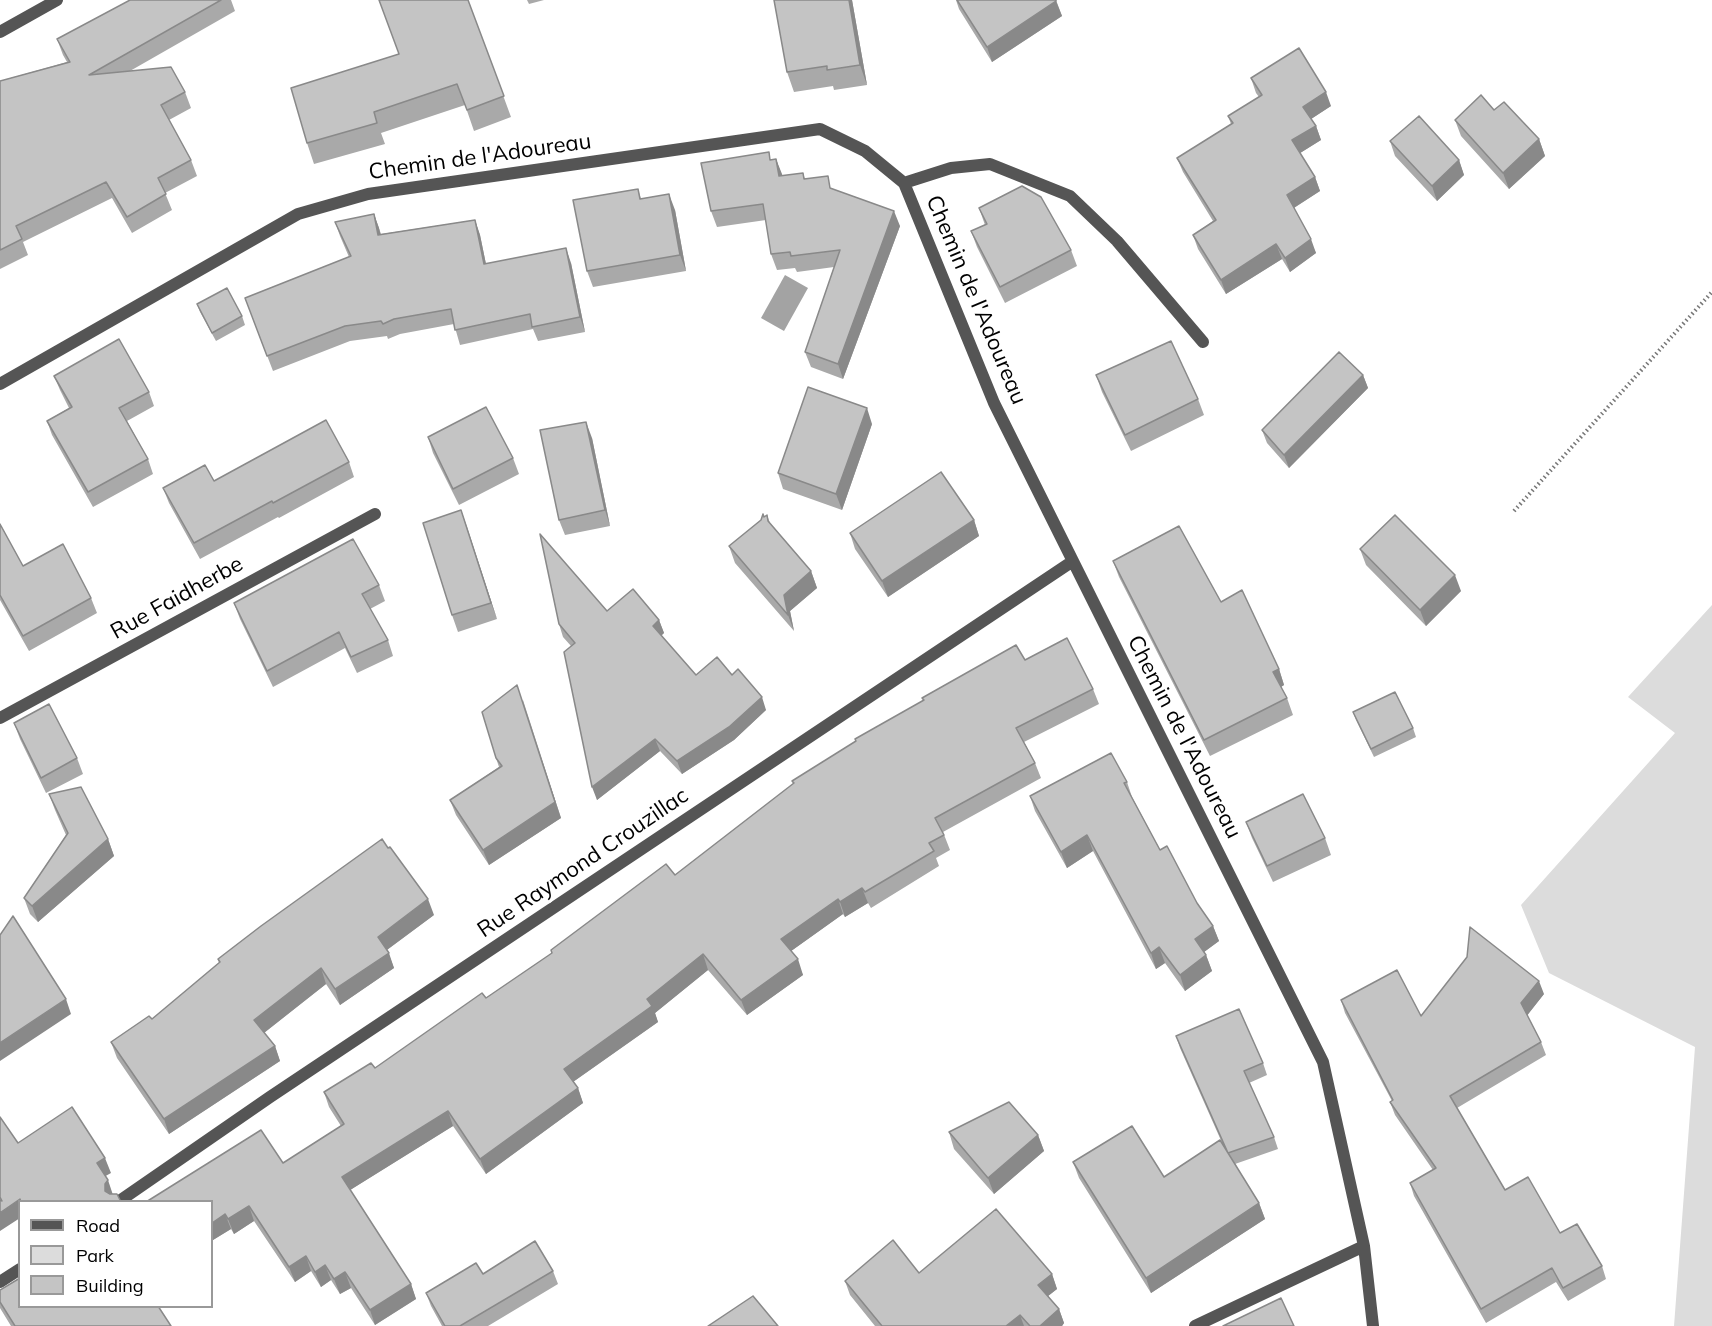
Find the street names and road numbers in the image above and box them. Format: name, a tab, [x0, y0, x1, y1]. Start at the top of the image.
street label: Chemin de l'Adoureau	[367, 128, 593, 186]
street label: Chemin de l'Adoureau	[920, 192, 1032, 408]
street label: Rue Faidherbe	[106, 551, 248, 645]
street label: Chemin de l'Adoureau	[1121, 631, 1247, 843]
street label: Rue Raymond Crouzillac	[473, 783, 693, 943]

